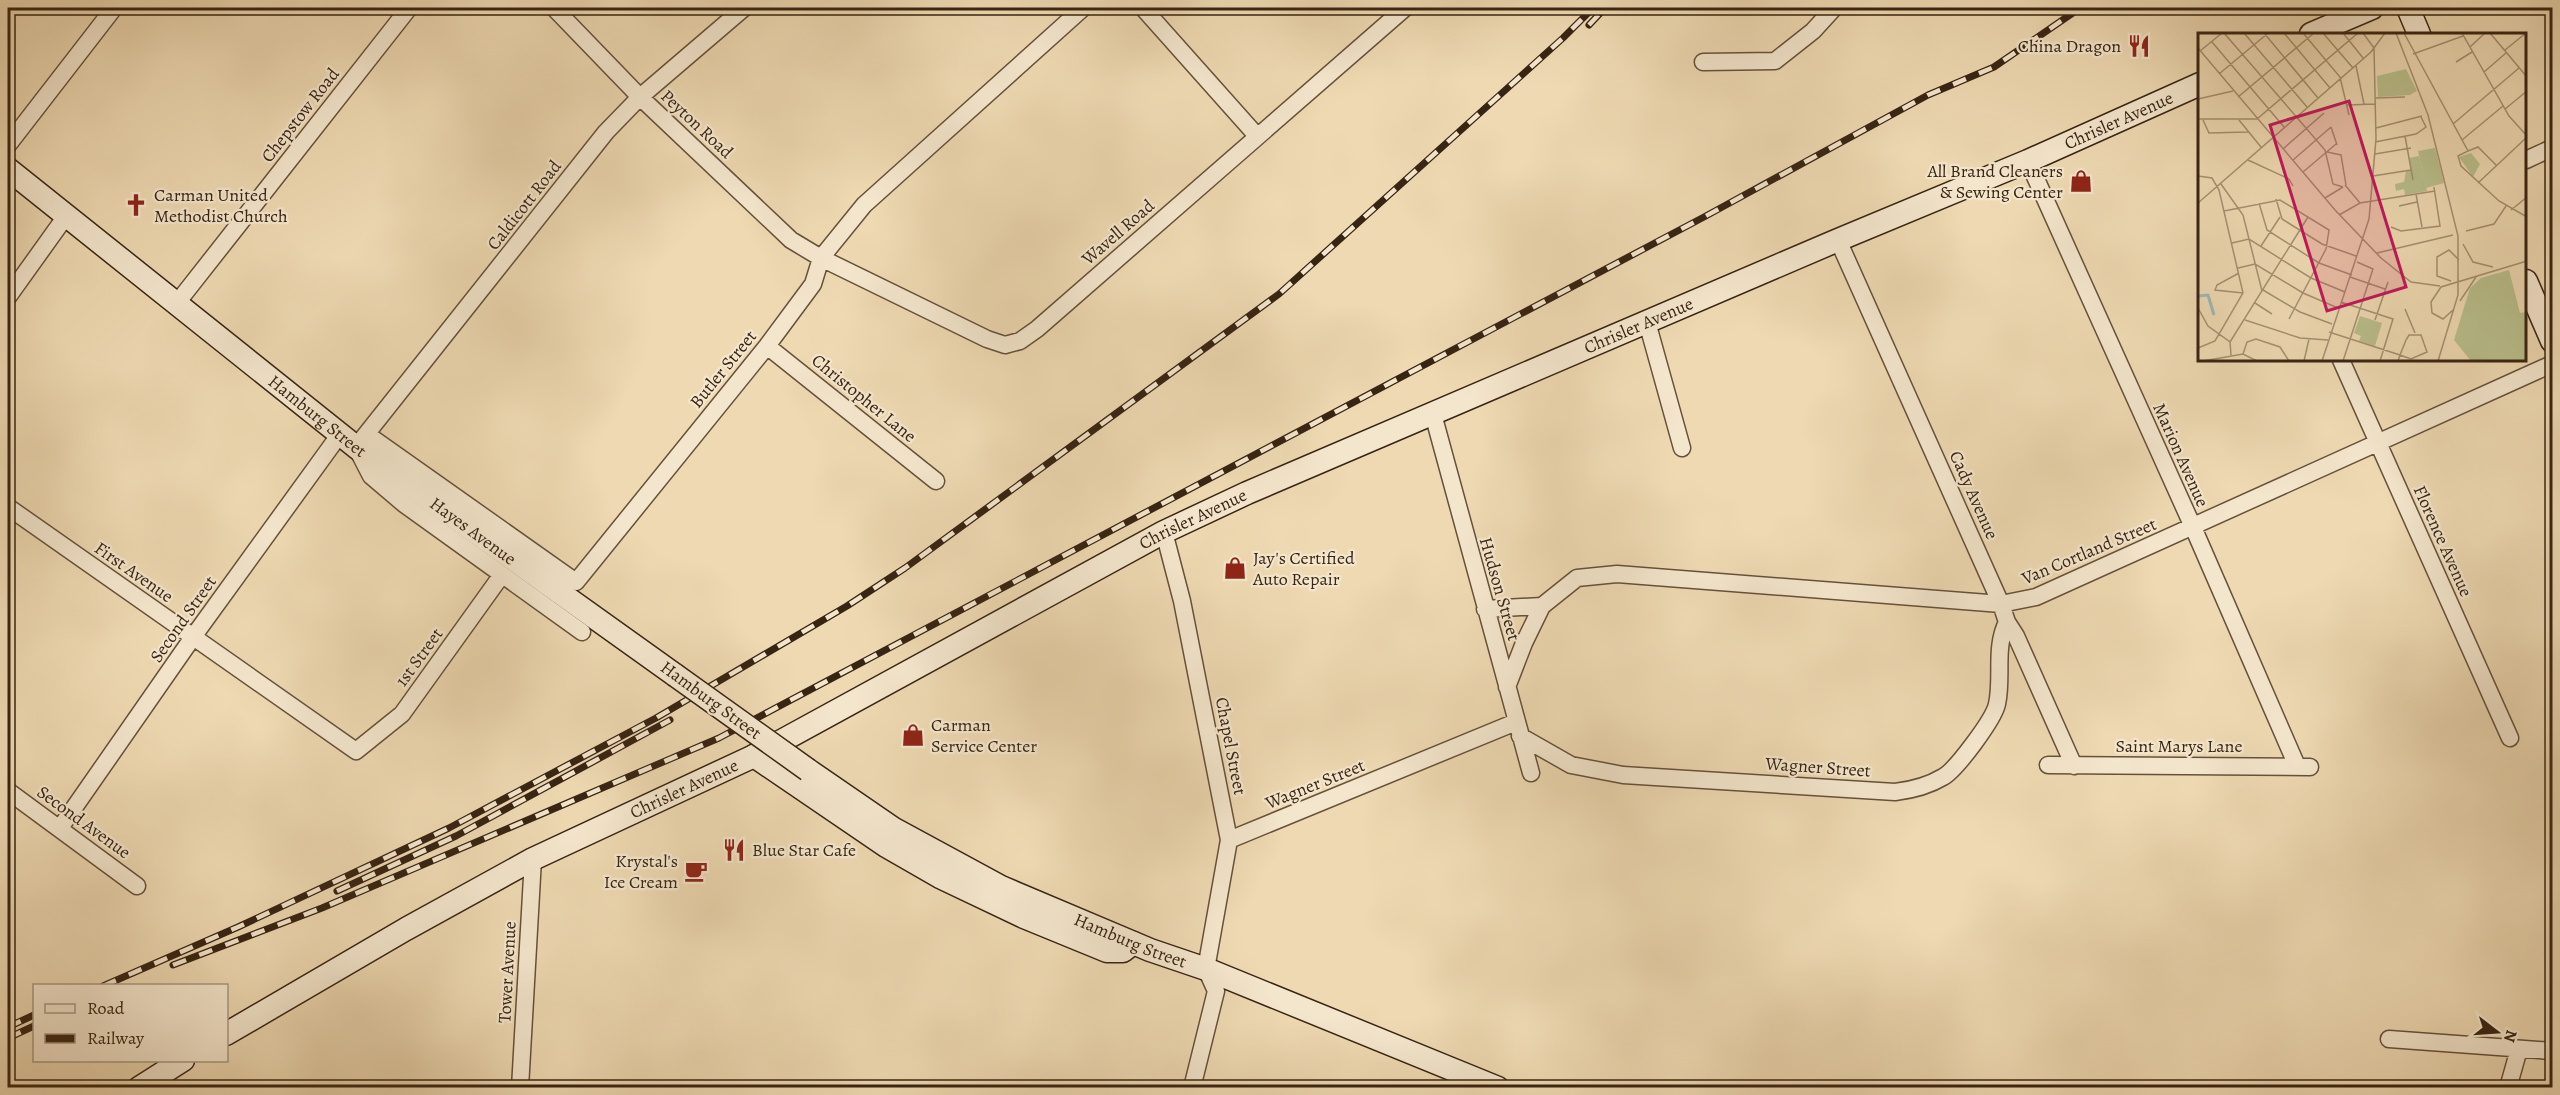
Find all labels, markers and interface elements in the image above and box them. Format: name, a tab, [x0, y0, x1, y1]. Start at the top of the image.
restaurant icon: China Dragon	[2126, 33, 2152, 59]
inset map	[2198, 33, 2527, 362]
place label: China Dragon	[2018, 34, 2121, 58]
street label: Chepstow Road	[255, 62, 345, 167]
street label: Peyton Road	[656, 84, 739, 164]
street label: Chrisler Avenue	[2060, 86, 2177, 155]
street label: Caldicott Road	[481, 155, 567, 255]
place label: All Brand Cleaners & Sewing Center	[1927, 159, 2063, 204]
shop icon: All Brand Cleaners & Sewing Center	[2068, 168, 2094, 194]
place label: Carman United Methodist Church	[154, 183, 288, 228]
church icon: Carman United Methodist Church	[123, 192, 149, 218]
street label: Wavell Road	[1076, 194, 1160, 271]
street label: Chrisler Avenue	[1580, 291, 1697, 359]
street label: Butler Street	[684, 325, 762, 413]
street label: Christopher Lane	[807, 348, 921, 448]
street label: Hamburg Street	[263, 370, 371, 463]
street label: Marion Avenue	[2147, 399, 2215, 511]
street label: Cady Avenue	[1944, 447, 2004, 543]
street label: Florence Avenue	[2408, 481, 2478, 601]
street label: Chrisler Avenue	[1135, 483, 1251, 555]
street label: Hayes Avenue	[425, 491, 521, 571]
street label: Van Cortland Street	[2017, 512, 2160, 591]
street label: Hudson Street	[1474, 534, 1526, 644]
street label: First Avenue	[90, 536, 178, 608]
place label: Jay's Certified Auto Repair	[1252, 546, 1355, 591]
shop icon: Jay's Certified Auto Repair	[1222, 555, 1248, 581]
street label: Second Street	[144, 571, 222, 667]
street label: 1st Street	[390, 623, 448, 691]
street label: Hamburg Street	[656, 655, 766, 745]
street label: Chapel Street	[1210, 695, 1252, 797]
place label: Carman Service Center	[931, 713, 1037, 758]
shop icon: Carman Service Center	[900, 722, 926, 748]
street label: Saint Marys Lane	[2116, 734, 2242, 758]
street label: Wagner Street	[1764, 751, 1871, 783]
street label: Chrisler Avenue	[626, 753, 742, 824]
street label: Wagner Street	[1261, 753, 1368, 815]
street label: Second Avenue	[32, 780, 136, 864]
restaurant icon: Blue Star Cafe	[721, 837, 747, 863]
place label: Blue Star Cafe	[752, 838, 856, 862]
place label: Krystal's Ice Cream	[604, 849, 678, 894]
cafe icon: Krystal's Ice Cream	[683, 858, 709, 884]
street label: Hamburg Street	[1070, 907, 1190, 974]
street label: Tower Avenue	[492, 920, 522, 1024]
legend	[33, 984, 228, 1062]
text: Road	[87, 996, 125, 1020]
north arrow	[2467, 1002, 2527, 1062]
text: Railway	[87, 1026, 145, 1050]
text: N	[2498, 1027, 2523, 1045]

